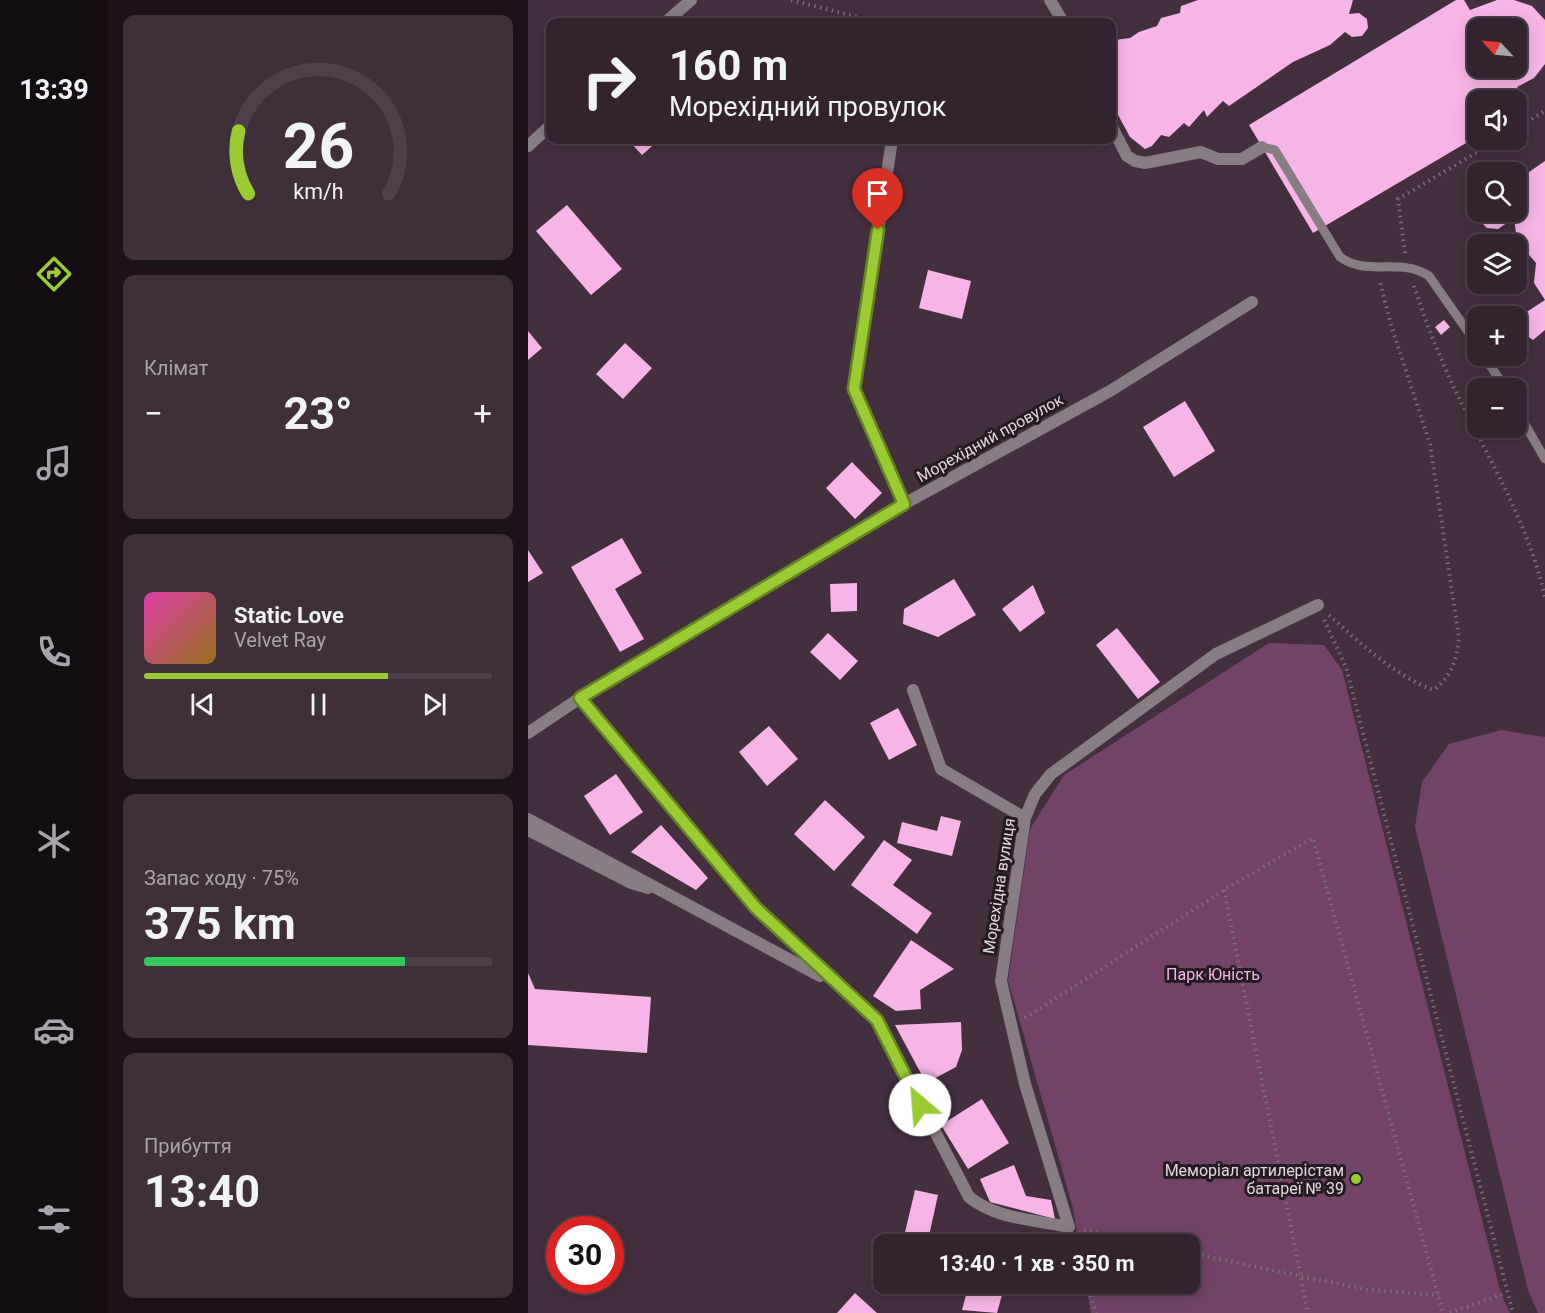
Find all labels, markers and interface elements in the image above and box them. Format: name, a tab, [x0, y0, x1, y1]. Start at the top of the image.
north arrow	[1467, 18, 1527, 78]
map controls	[1467, 18, 1527, 438]
text: 160 m	[669, 41, 788, 90]
icon: right	[570, 42, 648, 120]
text: 13:39	[19, 74, 89, 106]
button: sound	[1467, 90, 1527, 150]
text: Морехідний провулок	[669, 91, 946, 123]
text: 26	[282, 110, 354, 183]
button: search	[1467, 162, 1527, 222]
pin	[852, 168, 903, 230]
icon: arrive	[861, 177, 894, 210]
text: km/h	[293, 180, 343, 205]
button: layers	[1467, 234, 1527, 294]
icon: directions	[33, 253, 75, 295]
button: +	[1467, 306, 1527, 366]
text: Клімат	[144, 356, 208, 380]
button: −	[1467, 378, 1527, 438]
text: 23°	[283, 387, 353, 440]
street label: Морехідний провулок	[914, 390, 1067, 486]
text: −	[144, 394, 163, 433]
text: +	[473, 394, 492, 433]
icon: music	[33, 442, 75, 484]
text: Static Love	[234, 603, 344, 628]
text: Velvet Ray	[234, 628, 326, 652]
icon: phone	[33, 631, 75, 673]
icon: previous	[186, 688, 219, 721]
icon: pause	[302, 688, 335, 721]
icon: next	[418, 688, 451, 721]
street label: Морехідна вулиця	[979, 817, 1019, 955]
icon: climate	[33, 820, 75, 862]
text: Запас ходу · 75%	[144, 866, 299, 890]
text: 375 km	[144, 897, 296, 950]
park label: Парк Юність	[1166, 965, 1260, 984]
icon: car	[33, 1009, 75, 1051]
position arrow	[888, 1073, 952, 1137]
text: Прибуття	[144, 1134, 232, 1158]
place label: Меморіал артилерістам батареї № 39	[1165, 1161, 1344, 1198]
text: 13:40	[144, 1165, 260, 1218]
marker: Меморіал артилерістам батареї № 39	[1349, 1172, 1363, 1186]
icon: filters	[33, 1198, 75, 1240]
speed limit sign: 30	[546, 1216, 624, 1294]
text: 13:40 · 1 хв · 350 m	[939, 1251, 1134, 1276]

